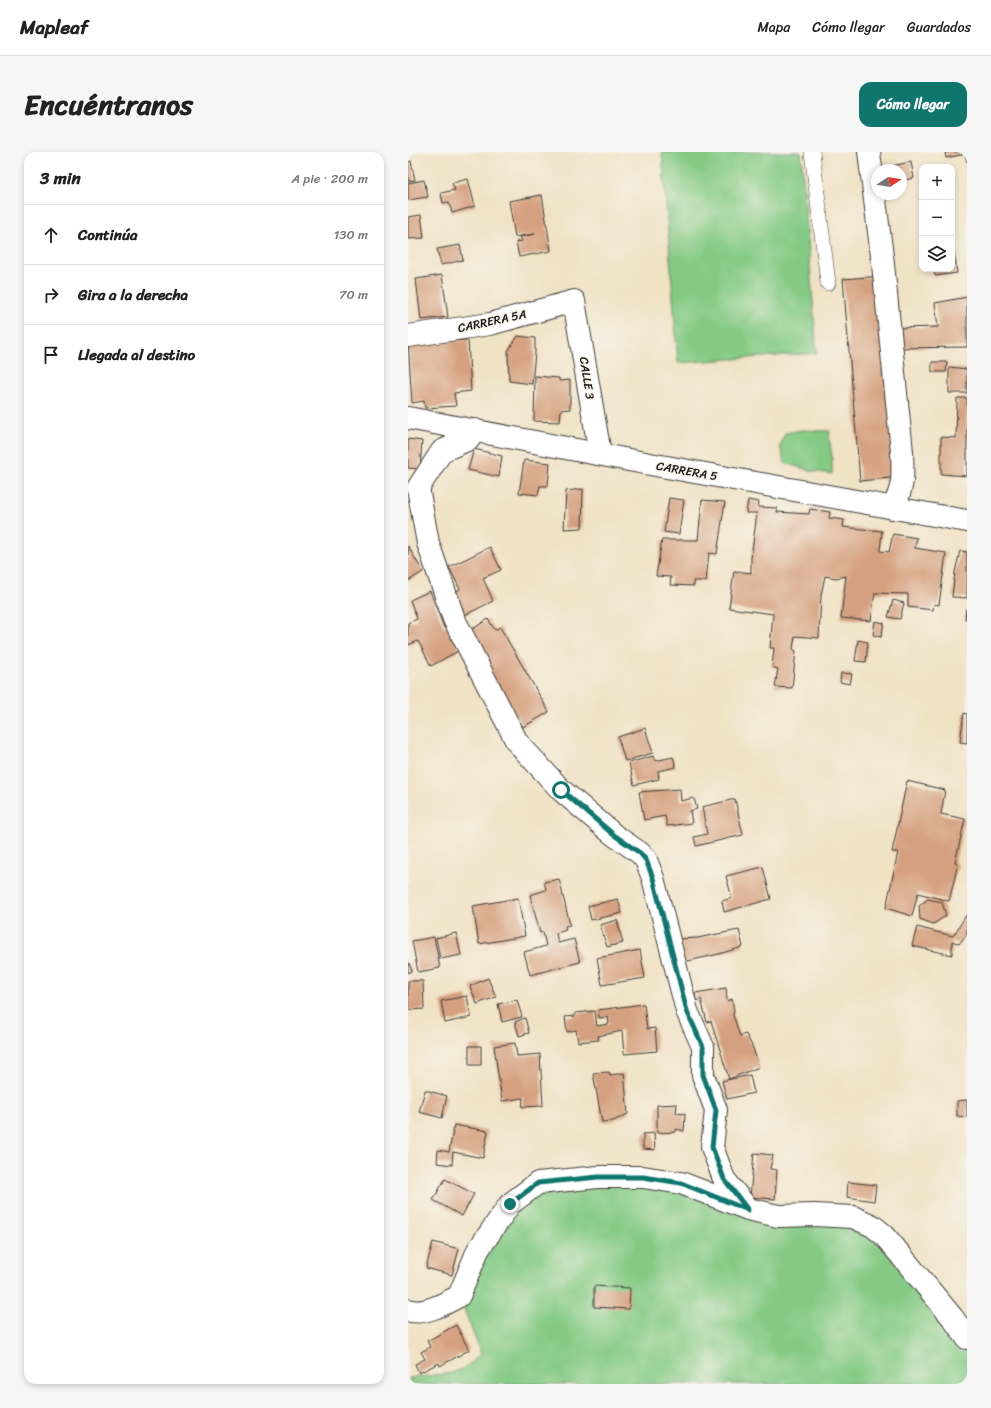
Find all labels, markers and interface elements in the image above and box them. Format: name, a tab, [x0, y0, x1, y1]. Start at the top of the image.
text: Mapleaf	[20, 11, 88, 44]
text: Mapa	[757, 15, 790, 40]
text: Cómo llegar	[812, 15, 885, 40]
text: Guardados	[907, 15, 971, 40]
text: Encuéntranos	[24, 80, 193, 129]
button: Cómo llegar	[859, 82, 967, 127]
text: 3 min	[40, 163, 81, 193]
north arrow	[871, 164, 907, 200]
map controls	[919, 164, 955, 272]
button: +	[919, 164, 955, 200]
text: A pie · 200 m	[291, 167, 368, 190]
button: −	[919, 200, 955, 236]
text: Continúa	[78, 222, 137, 248]
text: 130 m	[334, 223, 368, 246]
icon: ahead	[40, 224, 62, 246]
button: layers	[919, 236, 955, 272]
text: Gira a la derecha	[78, 282, 188, 308]
text: 70 m	[339, 283, 368, 306]
icon: right	[40, 284, 62, 306]
street label: CARRERA 5A	[456, 303, 529, 339]
text: Llegada al destino	[78, 342, 195, 368]
icon: arrive	[40, 344, 62, 366]
street label: CALLE 3	[573, 355, 601, 401]
street label: CARRERA 5	[655, 455, 719, 487]
route start	[552, 781, 570, 799]
route end	[501, 1195, 519, 1213]

